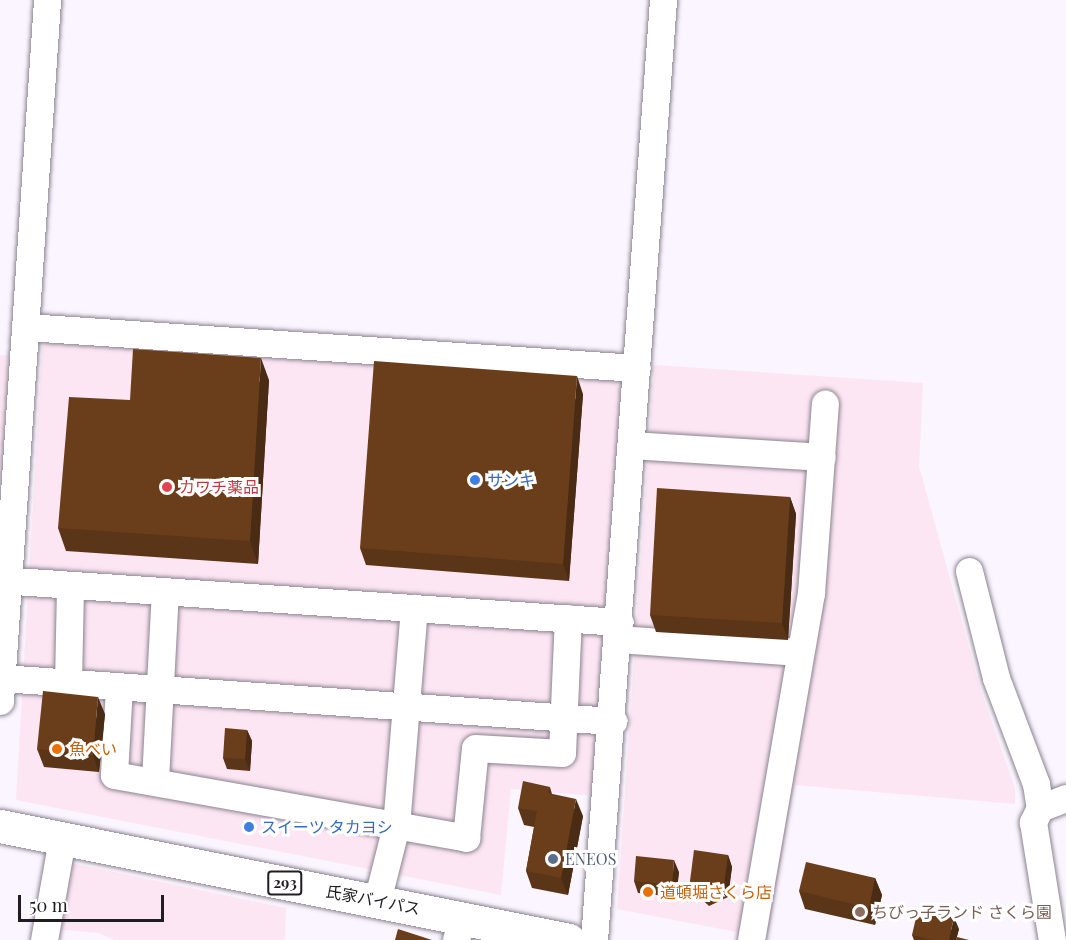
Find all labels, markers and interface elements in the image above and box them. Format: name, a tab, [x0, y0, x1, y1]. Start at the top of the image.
place label: サンキ	[487, 470, 535, 490]
marker: サンキ	[468, 473, 482, 487]
place label: カワチ薬品	[179, 477, 259, 497]
marker: カワチ薬品	[160, 480, 174, 494]
place label: 魚べい	[69, 739, 117, 759]
marker: 魚べい	[50, 742, 64, 756]
place label: スイーツ タカヨシ	[261, 817, 393, 837]
marker: スイーツ タカヨシ	[242, 820, 256, 834]
place label: ENEOS	[565, 849, 616, 869]
marker: ENEOS	[546, 852, 560, 866]
road number: 293	[267, 871, 303, 895]
street label: 氏家バイパス	[324, 881, 422, 919]
place label: 道頓堀さくら店	[660, 882, 772, 902]
scale bar	[21, 883, 166, 921]
marker: 道頓堀さくら店	[641, 885, 655, 899]
text: 50 m	[29, 893, 68, 917]
place label: ちびっ子ランド さくら園	[872, 902, 1052, 922]
marker: ちびっ子ランド さくら園	[853, 905, 867, 919]

